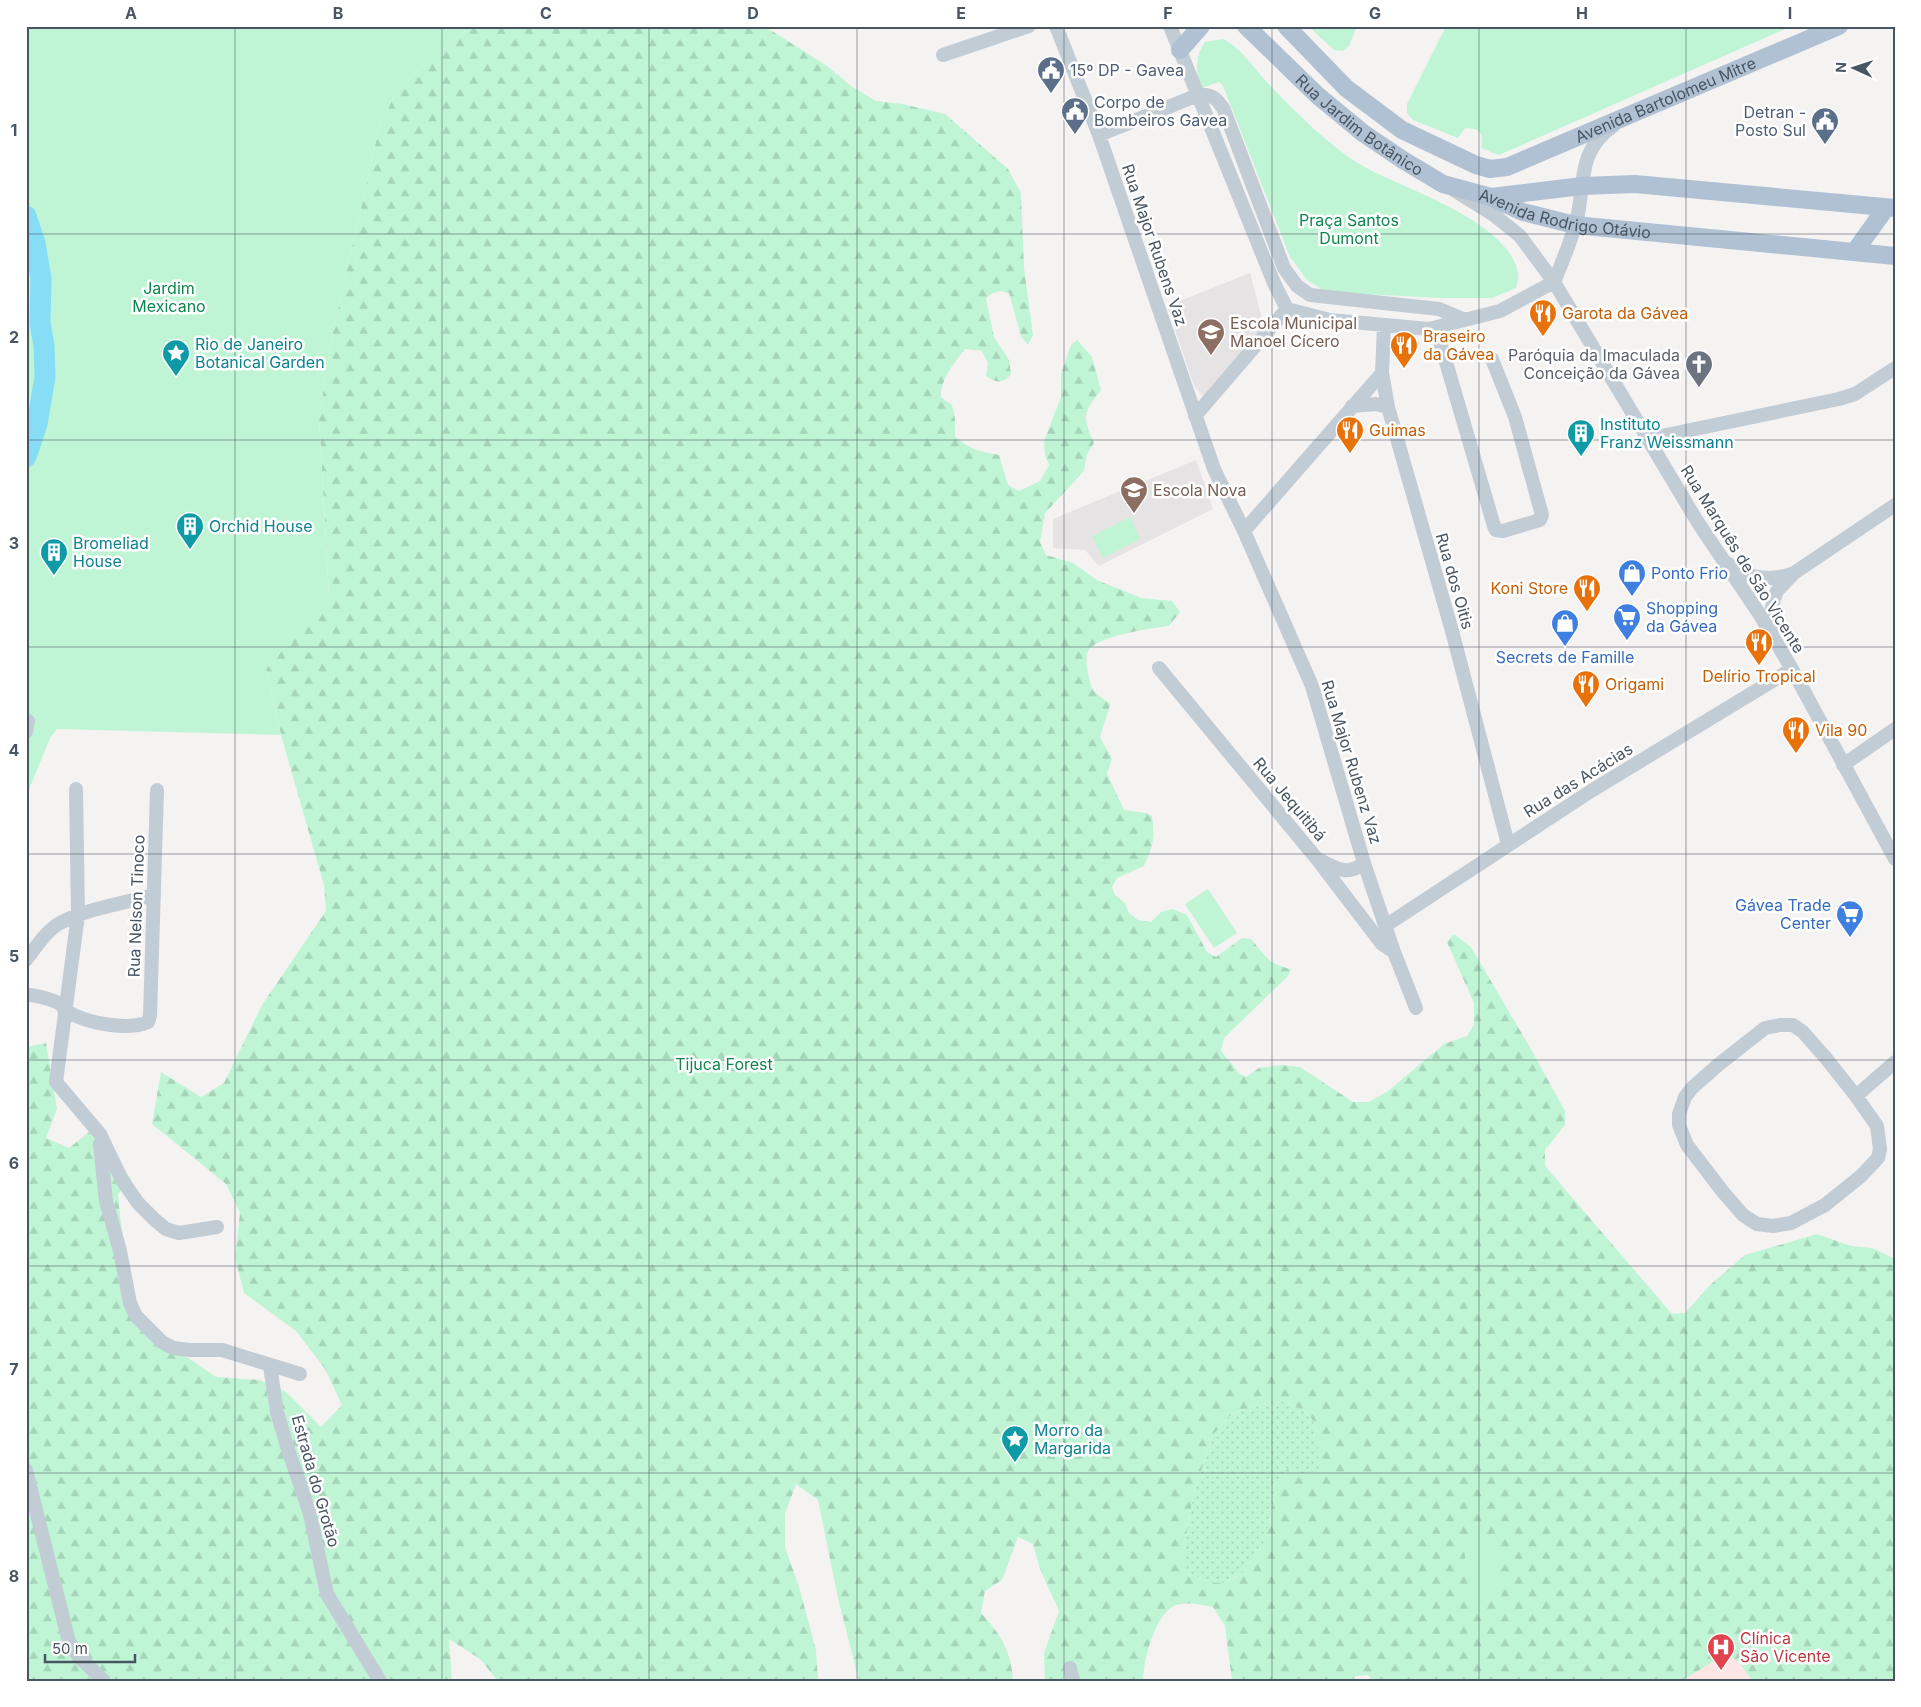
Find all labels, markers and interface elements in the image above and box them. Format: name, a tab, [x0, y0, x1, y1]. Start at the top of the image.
text: A	[125, 3, 137, 23]
text: B	[333, 3, 343, 23]
text: C	[540, 3, 552, 23]
text: D	[747, 3, 759, 23]
text: E	[956, 3, 966, 23]
text: F	[1163, 3, 1173, 23]
text: G	[1369, 3, 1381, 23]
text: H	[1576, 3, 1588, 23]
text: I	[1788, 3, 1792, 23]
north arrow	[1828, 42, 1878, 92]
street label: Avenida Bartolomeu Mitre	[1572, 52, 1759, 147]
public building icon: 15º DP - Gavea	[1036, 55, 1066, 94]
place label: 15º DP - Gavea	[1070, 60, 1184, 80]
text: N	[1832, 62, 1849, 73]
street label: Rua Jardim Botânico	[1291, 70, 1427, 180]
place label: Corpo de Bombeiros Gavea	[1094, 92, 1227, 130]
public building icon: Corpo de Bombeiros Gavea	[1060, 96, 1090, 135]
place label: Detran - Posto Sul	[1735, 102, 1806, 140]
public building icon: Detran - Posto Sul	[1810, 106, 1840, 145]
text: 1	[11, 120, 17, 140]
street label: Rua Major Rubens Vaz	[1118, 161, 1192, 329]
street label: Avenida Rodrigo Otávio	[1477, 184, 1652, 242]
park label: Praça Santos Dumont	[1299, 210, 1399, 248]
park label: Jardim Mexicano	[132, 278, 206, 316]
restaurant icon: Garota da Gávea	[1528, 298, 1558, 337]
place label: Garota da Gávea	[1562, 303, 1688, 323]
place label: Escola Municipal Manoel Cícero	[1230, 313, 1357, 351]
school or university icon: Escola Municipal Manoel Cícero	[1196, 317, 1226, 356]
place label: Braseiro da Gávea	[1423, 326, 1494, 364]
text: 2	[9, 327, 19, 347]
restaurant icon: Braseiro da Gávea	[1389, 330, 1419, 369]
place label: Rio de Janeiro Botanical Garden	[195, 334, 325, 372]
place icon: Rio de Janeiro Botanical Garden	[161, 338, 191, 377]
place label: Paróquia da Imaculada Conceição da Gávea	[1508, 345, 1680, 383]
church icon: Paróquia da Imaculada Conceição da Gávea	[1684, 349, 1714, 388]
place label: Instituto Franz Weissmann	[1600, 414, 1734, 452]
restaurant icon: Guimas	[1335, 415, 1365, 454]
building icon: Instituto Franz Weissmann	[1566, 418, 1596, 457]
place label: Guimas	[1369, 420, 1426, 440]
street label: Rua Marquês de São Vicente	[1677, 461, 1809, 657]
school or university icon: Escola Nova	[1119, 475, 1149, 514]
place label: Escola Nova	[1153, 480, 1246, 500]
building icon: Orchid House	[175, 511, 205, 550]
place label: Orchid House	[209, 516, 312, 536]
street label: Rua dos Oitis	[1432, 531, 1478, 631]
text: 3	[9, 533, 19, 553]
place label: Bromeliad House	[73, 533, 149, 571]
building icon: Bromeliad House	[39, 537, 69, 576]
shop icon: Ponto Frio	[1617, 558, 1647, 597]
place label: Ponto Frio	[1651, 563, 1728, 583]
restaurant icon: Koni Store	[1572, 573, 1602, 612]
place label: Koni Store	[1490, 578, 1568, 598]
place label: Shopping da Gávea	[1646, 598, 1718, 636]
supermarket icon: Shopping da Gávea	[1612, 602, 1642, 641]
shop icon: Secrets de Famille	[1550, 608, 1580, 647]
restaurant icon: Delírio Tropical	[1744, 627, 1774, 666]
place label: Secrets de Famille	[1496, 647, 1634, 667]
place label: Delírio Tropical	[1702, 666, 1816, 686]
restaurant icon: Origami	[1571, 669, 1601, 708]
place label: Origami	[1605, 674, 1664, 694]
street label: Rua Major Rubenz Vaz	[1318, 678, 1386, 846]
restaurant icon: Vila 90	[1781, 715, 1811, 754]
place label: Vila 90	[1815, 720, 1867, 740]
street label: Rua das Acácias	[1520, 738, 1636, 822]
text: 4	[9, 740, 20, 760]
street label: Rua Jequitibá	[1249, 753, 1331, 845]
street label: Rua Nelson Tinoco	[124, 834, 148, 978]
place label: Gávea Trade Center	[1735, 895, 1831, 933]
supermarket icon: Gávea Trade Center	[1835, 899, 1865, 938]
text: 5	[9, 946, 19, 966]
park label: Tijuca Forest	[675, 1054, 773, 1074]
text: 6	[9, 1153, 19, 1173]
text: 7	[9, 1359, 19, 1379]
street label: Estrada do Grotão	[288, 1413, 344, 1549]
place label: Morro da Margarida	[1034, 1420, 1111, 1458]
place icon: Morro da Margarida	[1000, 1424, 1030, 1463]
text: 8	[9, 1566, 19, 1586]
place label: Clínica São Vicente	[1740, 1628, 1831, 1666]
scale bar	[45, 1632, 135, 1664]
hospital icon: Clínica São Vicente	[1706, 1632, 1736, 1671]
text: 50 m	[52, 1639, 88, 1658]

